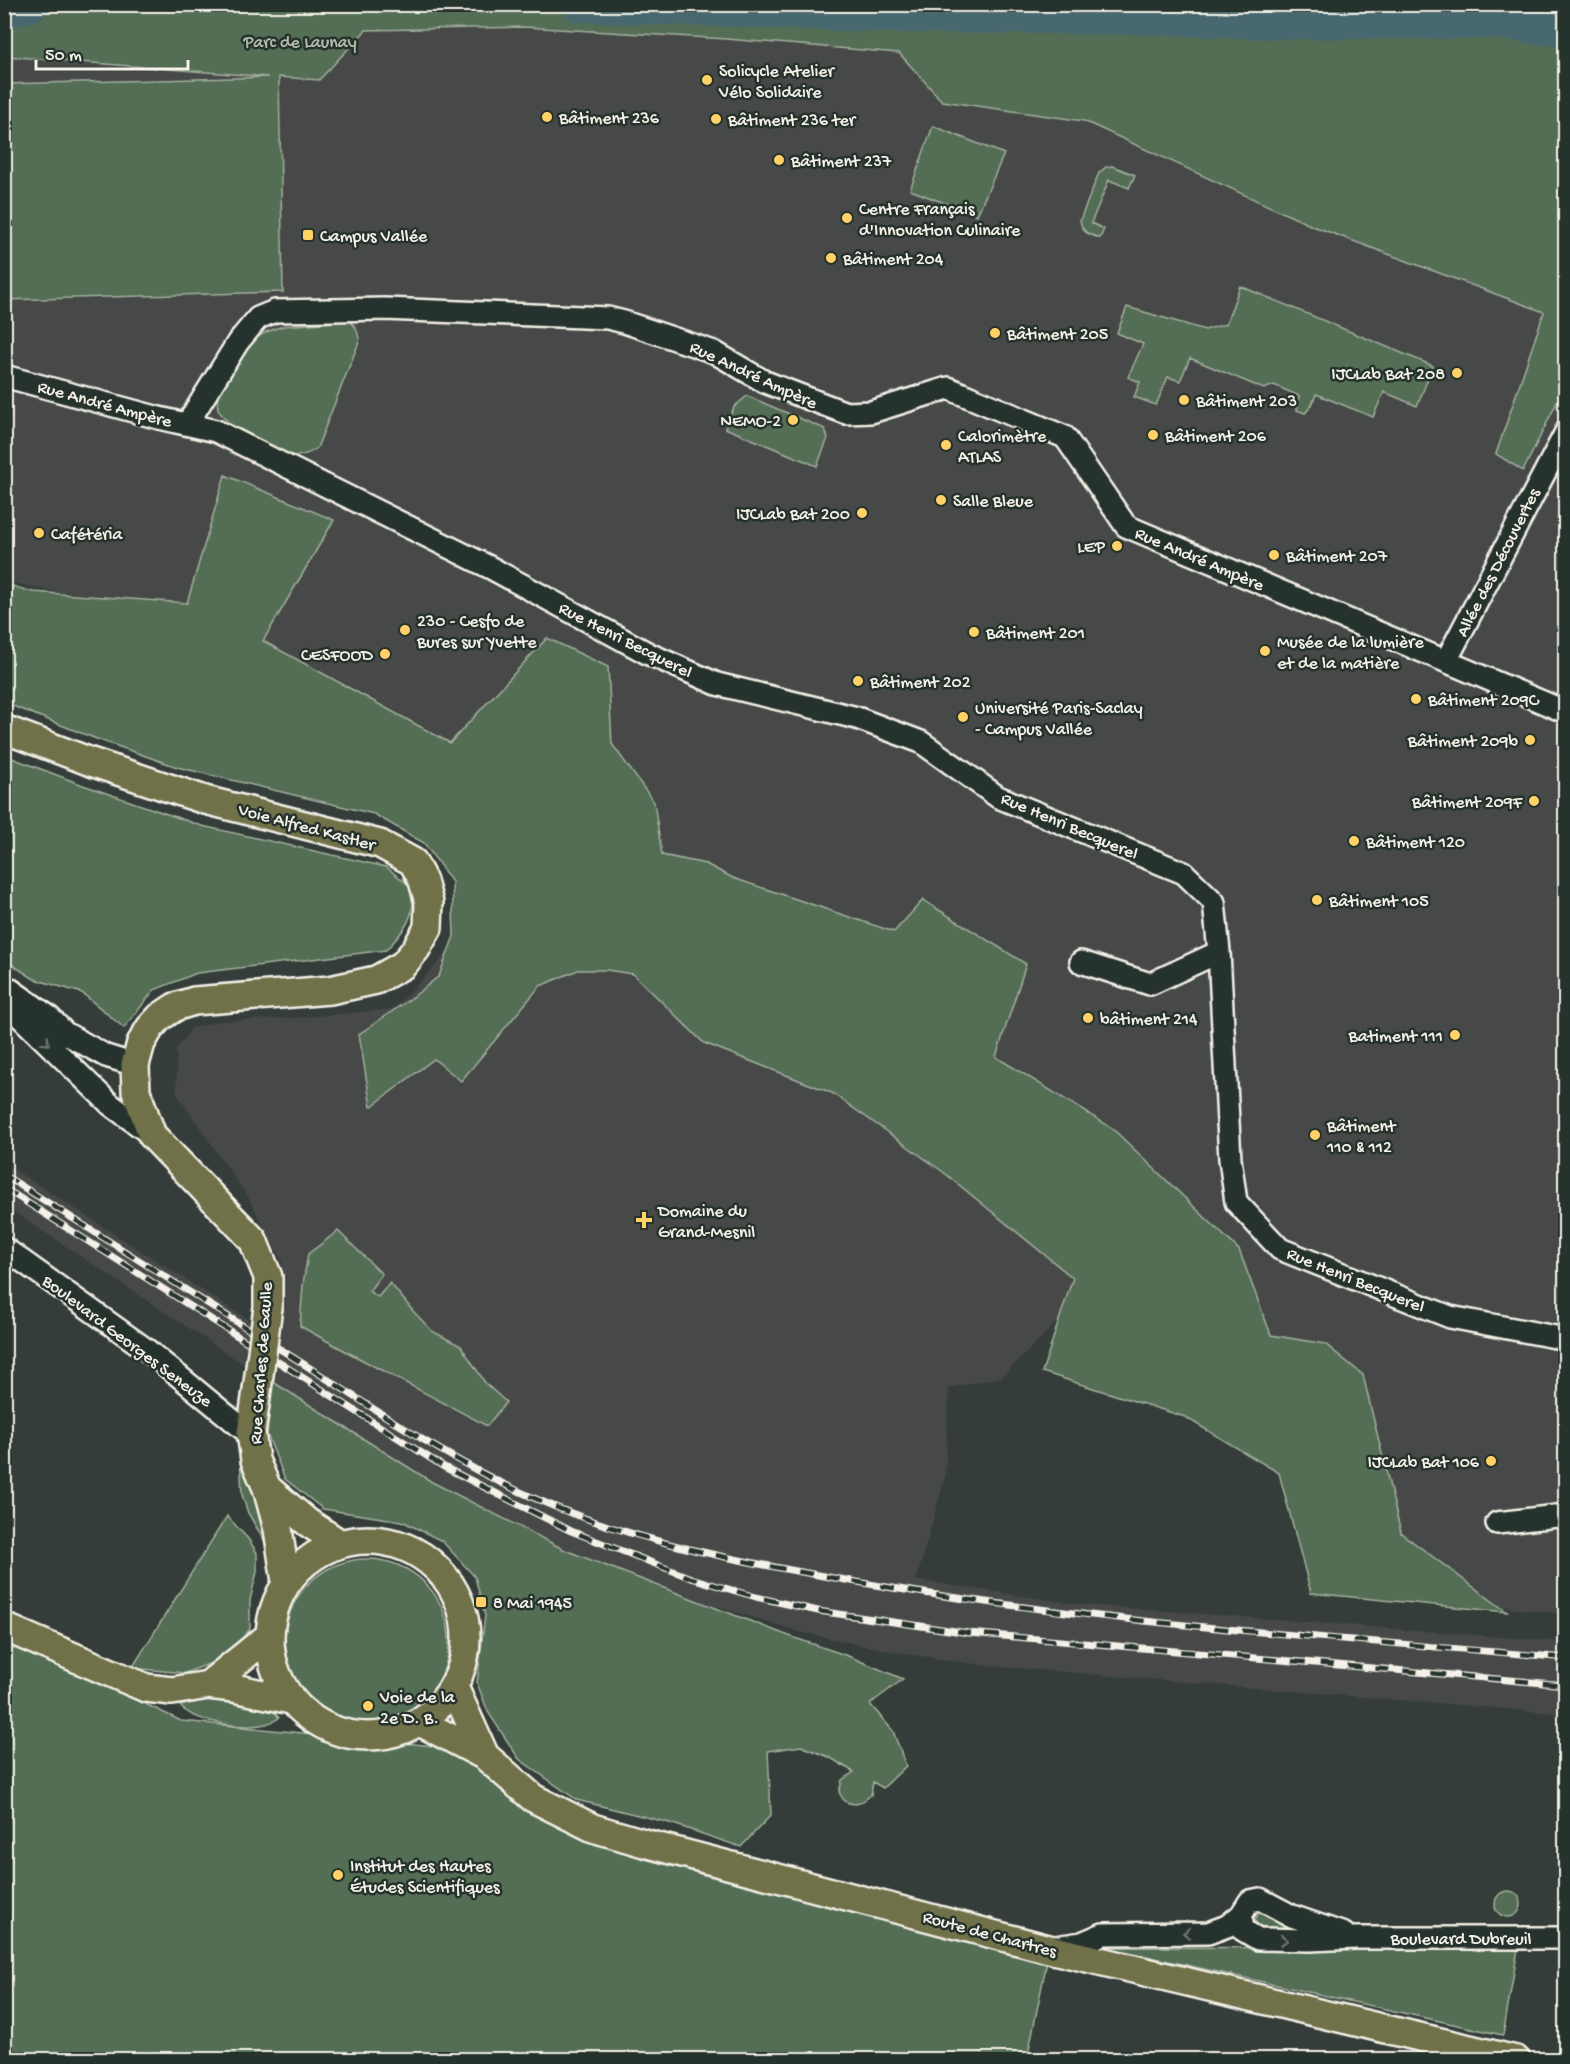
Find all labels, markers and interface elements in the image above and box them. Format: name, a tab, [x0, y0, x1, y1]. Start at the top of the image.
scale bar	[36, 33, 188, 71]
park label: Parc de Launay	[242, 33, 357, 54]
text: 50 m	[45, 46, 82, 67]
place label: Solicycle Atelier Vélo Solidaire	[718, 62, 836, 104]
marker: Solicycle Atelier Vélo Solidaire	[700, 73, 714, 87]
place label: Bâtiment 236	[558, 109, 660, 130]
marker: Bâtiment 236	[540, 110, 554, 124]
place label: Bâtiment 236 ter	[727, 111, 857, 132]
marker: Bâtiment 236 ter	[709, 112, 723, 126]
place label: Bâtiment 237	[790, 152, 892, 173]
marker: Bâtiment 237	[772, 153, 786, 167]
place label: Centre Français d'Innovation Culinaire	[859, 200, 1021, 242]
marker: Centre Français d'Innovation Culinaire	[840, 211, 854, 225]
place label: Campus Vallée	[320, 227, 428, 248]
marker: Campus Vallée	[301, 228, 315, 242]
place label: Bâtiment 204	[842, 250, 944, 271]
marker: Bâtiment 204	[824, 251, 838, 265]
place label: Bâtiment 205	[1006, 325, 1108, 346]
marker: Bâtiment 205	[988, 326, 1002, 340]
street label: Rue André Ampère	[686, 338, 821, 415]
place label: IJCLab Bat 208	[1331, 365, 1445, 386]
marker: IJCLab Bat 208	[1450, 366, 1464, 380]
street label: Rue André Ampère	[35, 377, 175, 434]
place label: Bâtiment 203	[1195, 392, 1297, 413]
marker: Bâtiment 203	[1177, 393, 1191, 407]
place label: NEMO-2	[720, 412, 781, 433]
marker: NEMO-2	[786, 413, 800, 427]
place label: Calorimètre ATLAS	[958, 427, 1047, 469]
place label: Bâtiment 206	[1164, 427, 1267, 448]
marker: Bâtiment 206	[1146, 428, 1160, 442]
marker: Calorimètre ATLAS	[939, 438, 953, 452]
street label: Allée des Découvertes	[1453, 484, 1546, 641]
place label: Salle Bleue	[953, 492, 1034, 513]
marker: Salle Bleue	[934, 493, 948, 507]
place label: IJCLab Bat 200	[736, 505, 850, 526]
marker: IJCLab Bat 200	[855, 506, 869, 520]
street label: Rue André Ampère	[1131, 524, 1267, 597]
place label: Cafétéria	[51, 525, 123, 546]
marker: Cafétéria	[32, 526, 46, 540]
place label: LEP	[1077, 538, 1106, 559]
marker: LEP	[1110, 539, 1124, 553]
place label: Bâtiment 207	[1285, 547, 1388, 568]
marker: Bâtiment 207	[1267, 548, 1281, 562]
street label: Rue Henri Becquerel	[555, 599, 695, 684]
place label: 230 - Cesfo de Bures sur Yvette	[416, 612, 537, 654]
marker: 230 - Cesfo de Bures sur Yvette	[398, 623, 412, 637]
place label: Bâtiment 201	[985, 624, 1085, 645]
marker: Bâtiment 201	[967, 625, 981, 639]
place label: Musée de la lumière et de la matière	[1277, 633, 1424, 675]
marker: Musée de la lumière et de la matière	[1258, 644, 1272, 658]
place label: CESFOOD	[301, 646, 373, 667]
marker: CESFOOD	[378, 647, 392, 661]
place label: Bâtiment 202	[869, 673, 971, 694]
marker: Bâtiment 202	[851, 674, 865, 688]
place label: Bâtiment 209C	[1427, 691, 1540, 712]
marker: Bâtiment 209C	[1409, 692, 1423, 706]
place label: Université Paris-Saclay - Campus Vallée	[975, 699, 1143, 741]
marker: Université Paris-Saclay - Campus Vallée	[956, 710, 970, 724]
place label: Bâtiment 209b	[1407, 732, 1518, 753]
marker: Bâtiment 209b	[1523, 733, 1537, 747]
street label: Rue Henri Becquerel	[997, 789, 1141, 866]
place label: Bâtiment 209F	[1411, 793, 1523, 814]
marker: Bâtiment 209F	[1527, 794, 1541, 808]
street label: Voie Alfred Kastler	[235, 800, 379, 857]
place label: Bâtiment 120	[1365, 833, 1465, 854]
marker: Bâtiment 120	[1347, 834, 1361, 848]
place label: Bâtiment 105	[1328, 892, 1429, 913]
marker: Bâtiment 105	[1310, 893, 1324, 907]
place label: bâtiment 214	[1100, 1010, 1198, 1031]
marker: bâtiment 214	[1081, 1011, 1095, 1025]
place label: Batiment 111	[1348, 1027, 1443, 1048]
marker: Batiment 111	[1448, 1028, 1462, 1042]
one-way arrow	[39, 1034, 50, 1045]
place label: Bâtiment 110 & 112	[1326, 1117, 1397, 1159]
marker: Bâtiment 110 & 112	[1308, 1128, 1322, 1142]
place label: Domaine du Grand-Mesnil	[657, 1202, 755, 1244]
marker: Domaine du Grand-Mesnil	[635, 1211, 653, 1229]
street label: Rue Henri Becquerel	[1283, 1244, 1427, 1319]
street label: Boulevard Georges Seneuze	[37, 1271, 216, 1413]
street label: Rue Charles de Gaulle	[246, 1281, 279, 1445]
place label: IJCLab Bat 106	[1368, 1453, 1480, 1474]
marker: IJCLab Bat 106	[1484, 1454, 1498, 1468]
place label: 8 Mai 1945	[493, 1594, 572, 1615]
marker: 8 Mai 1945	[474, 1595, 488, 1609]
place label: Voie de la 2e D. B.	[379, 1688, 456, 1730]
marker: Voie de la 2e D. B.	[361, 1699, 375, 1713]
place label: Institut des Hautes Études Scientifiques	[350, 1857, 501, 1899]
marker: Institut des Hautes Études Scientifiques	[331, 1868, 345, 1882]
street label: Route de Chartres	[920, 1907, 1060, 1964]
one-way arrow	[1183, 1927, 1192, 1939]
street label: Boulevard Dubreuil	[1389, 1930, 1532, 1951]
one-way arrow	[1279, 1933, 1288, 1946]

